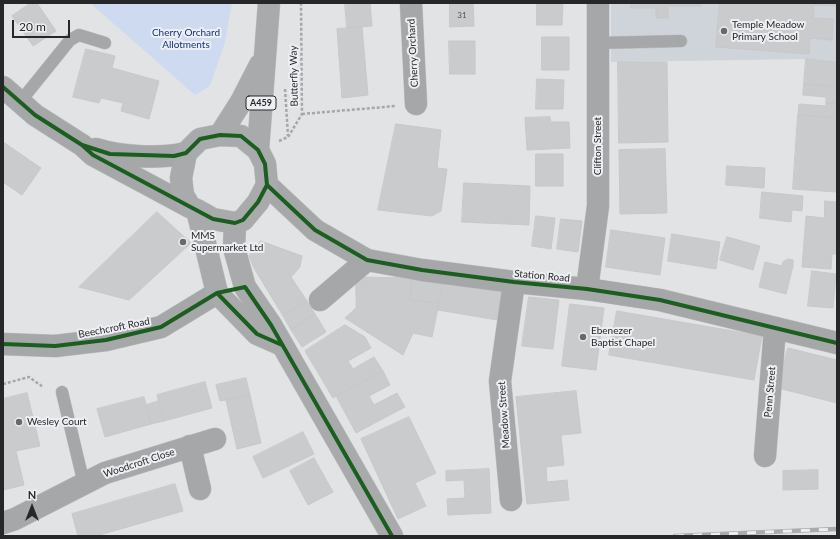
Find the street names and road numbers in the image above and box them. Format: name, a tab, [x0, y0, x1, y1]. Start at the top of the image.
street label: Cherry Orchard	[405, 19, 421, 87]
street label: Butterfly Way	[287, 45, 301, 107]
road number: A459	[246, 96, 276, 110]
street label: Clifton Street	[592, 117, 604, 175]
street label: Station Road	[514, 268, 570, 284]
street label: Beechcroft Road	[77, 315, 151, 341]
street label: Penn Street	[762, 366, 778, 418]
street label: Meadow Street	[496, 381, 512, 449]
street label: Woodcroft Close	[102, 446, 176, 480]

